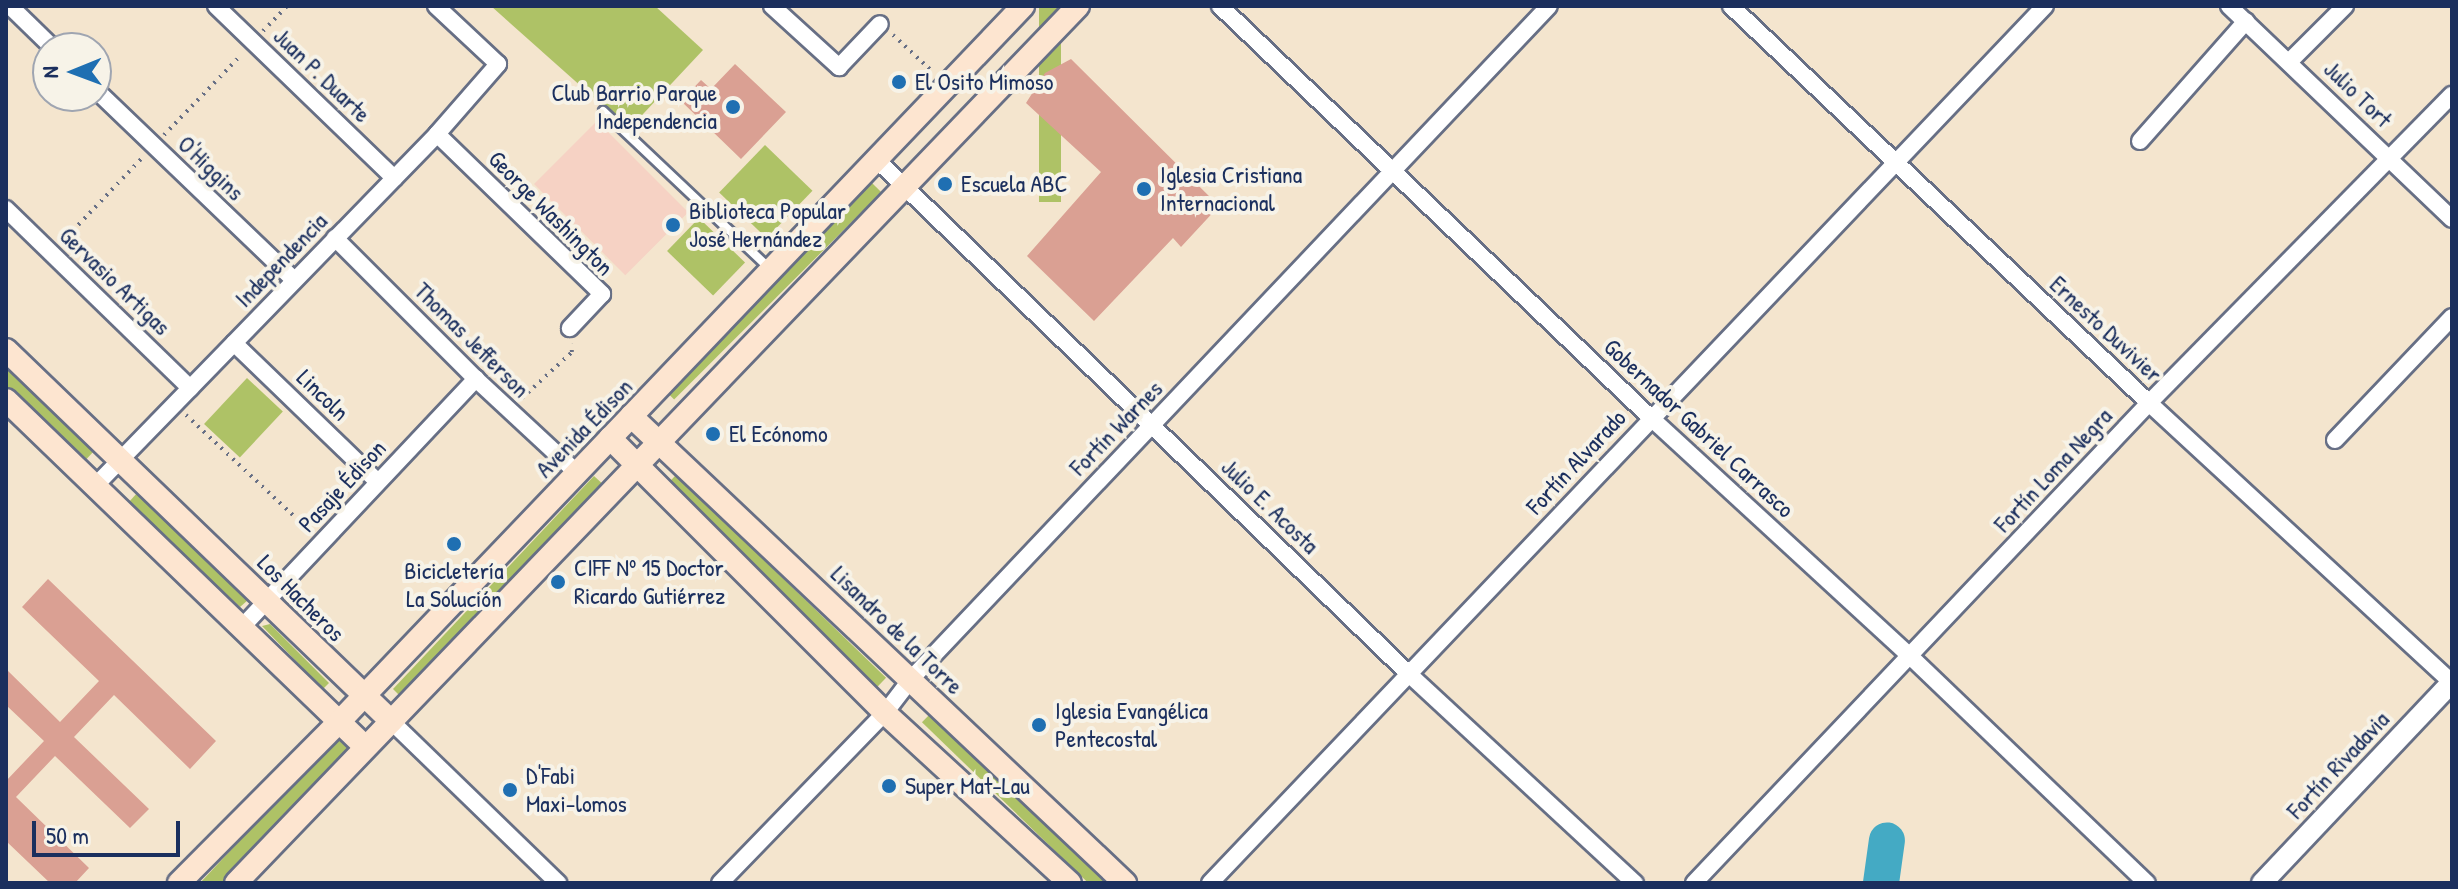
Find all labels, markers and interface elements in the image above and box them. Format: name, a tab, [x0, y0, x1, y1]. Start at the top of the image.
street label: Juan P. Duarte	[267, 22, 377, 128]
north arrow	[32, 32, 112, 112]
street label: Julio Tort	[2318, 55, 2398, 133]
text: N	[35, 66, 65, 79]
place label: El Osito Mimoso	[915, 68, 1053, 96]
marker: El Osito Mimoso	[890, 73, 908, 91]
place label: Club Barrio Parque Independencia	[551, 79, 717, 135]
marker: Club Barrio Parque Independencia	[724, 98, 742, 116]
street label: O'Higgins	[172, 130, 250, 206]
street label: George Washington	[483, 145, 619, 281]
place label: Iglesia Cristiana Internacional	[1160, 161, 1302, 217]
place label: Escuela ABC	[961, 170, 1068, 198]
marker: Escuela ABC	[936, 175, 954, 193]
marker: Iglesia Cristiana Internacional	[1135, 180, 1153, 198]
place label: Biblioteca Popular José Hernández	[689, 197, 846, 253]
street label: Independencia	[229, 207, 333, 313]
marker: Biblioteca Popular José Hernández	[664, 216, 682, 234]
street label: Gervasio Artigas	[54, 221, 176, 341]
street label: Ernesto Duvivier	[2044, 270, 2168, 388]
street label: Thomas Jefferson	[408, 276, 536, 404]
street label: Gobernador Gabriel Carrasco	[1598, 332, 1800, 524]
street label: Lincoln	[291, 363, 355, 427]
street label: Avenida Édison	[530, 373, 638, 483]
street label: Fortín Warnes	[1064, 374, 1168, 482]
street label: Fortín Loma Negra	[1988, 402, 2118, 538]
street label: Fortín Alvarado	[1520, 404, 1632, 520]
place label: El Ecónomo	[729, 420, 828, 448]
marker: El Ecónomo	[704, 425, 722, 443]
street label: Pasaje Édison	[292, 434, 392, 538]
street label: Julio E. Acosta	[1215, 452, 1325, 560]
marker: Bicicletería La Solución	[445, 535, 463, 553]
street label: Los Hacheros	[252, 549, 350, 647]
place label: CIFF Nº 15 Doctor Ricardo Gutiérrez	[574, 554, 725, 610]
place label: Bicicletería La Solución	[404, 557, 504, 613]
street label: Lisandro de la Torre	[825, 560, 969, 700]
marker: CIFF Nº 15 Doctor Ricardo Gutiérrez	[549, 573, 567, 591]
place label: Iglesia Evangélica Pentecostal	[1055, 697, 1208, 753]
street label: Fortín Rivadavia	[2281, 705, 2395, 825]
marker: Iglesia Evangélica Pentecostal	[1030, 716, 1048, 734]
place label: D'Fabi Maxi-lomos	[526, 762, 627, 818]
place label: Super Mat-Lau	[905, 772, 1030, 800]
marker: Super Mat-Lau	[880, 777, 898, 795]
marker: D'Fabi Maxi-lomos	[501, 781, 519, 799]
scale bar	[36, 805, 184, 855]
text: 50 m	[46, 819, 89, 851]

